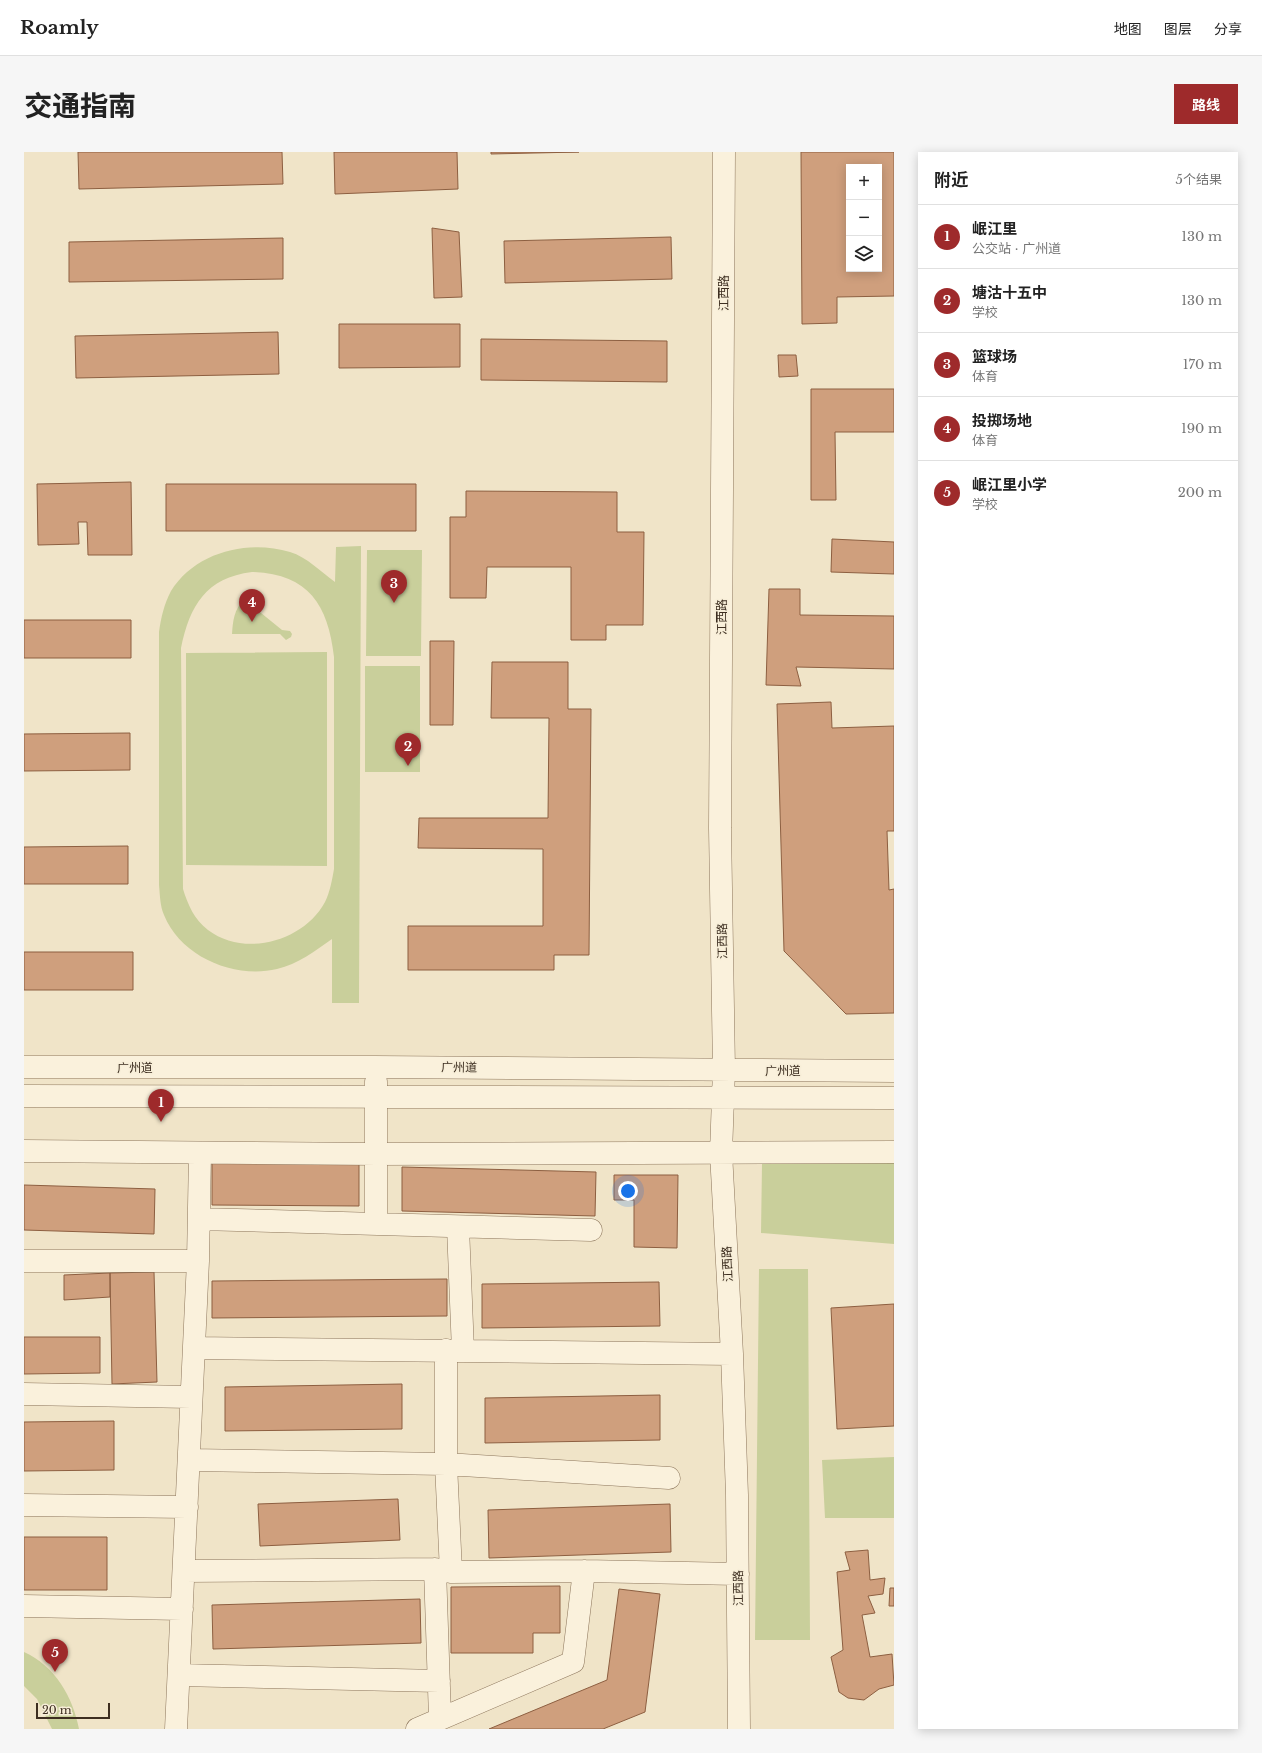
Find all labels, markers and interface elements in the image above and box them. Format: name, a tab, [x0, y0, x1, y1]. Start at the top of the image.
text: Roamly	[20, 16, 99, 39]
text: 地图	[1114, 20, 1142, 38]
text: 图层	[1164, 20, 1192, 38]
text: 分享	[1214, 20, 1242, 38]
button: 路线	[1174, 84, 1238, 124]
text: 交通指南	[24, 89, 136, 124]
map controls	[846, 164, 882, 272]
button: +	[846, 164, 882, 200]
text: 附近	[934, 170, 968, 191]
text: 5个结果	[1176, 171, 1222, 188]
button: −	[846, 200, 882, 236]
text: 岷江里	[972, 219, 1017, 238]
text: 1	[944, 228, 950, 245]
text: 130 m	[1181, 228, 1222, 245]
button: layers	[846, 236, 882, 272]
text: 公交站 · 广州道	[972, 240, 1061, 257]
street label: 江西路	[716, 275, 731, 311]
text: 塘沽十五中	[972, 283, 1047, 302]
text: 2	[943, 292, 951, 309]
text: 130 m	[1181, 292, 1222, 309]
text: 学校	[972, 304, 998, 321]
text: 篮球场	[972, 347, 1017, 366]
text: 3	[943, 356, 951, 373]
text: 170 m	[1183, 356, 1222, 373]
text: 体育	[972, 368, 998, 385]
text: 投掷场地	[972, 411, 1032, 430]
text: 4	[943, 420, 951, 437]
text: 190 m	[1181, 420, 1222, 437]
text: 体育	[972, 432, 998, 449]
text: 岷江里小学	[972, 475, 1047, 494]
text: 5	[943, 484, 951, 501]
text: 200 m	[1178, 484, 1222, 501]
text: 学校	[972, 496, 998, 513]
pin: 3	[381, 570, 407, 603]
pin: 4	[239, 589, 265, 622]
street label: 江西路	[714, 599, 729, 635]
pin: 2	[395, 733, 421, 766]
street label: 江西路	[714, 923, 730, 959]
street label: 广州道	[441, 1059, 477, 1075]
street label: 广州道	[117, 1060, 153, 1075]
street label: 广州道	[765, 1063, 801, 1078]
pin: 1	[148, 1089, 174, 1122]
your location	[618, 1181, 638, 1201]
street label: 江西路	[719, 1246, 735, 1282]
street label: 江西路	[730, 1570, 746, 1606]
pin: 5	[42, 1639, 68, 1672]
scale bar	[36, 1701, 110, 1720]
text: 20 m	[42, 1703, 72, 1717]

